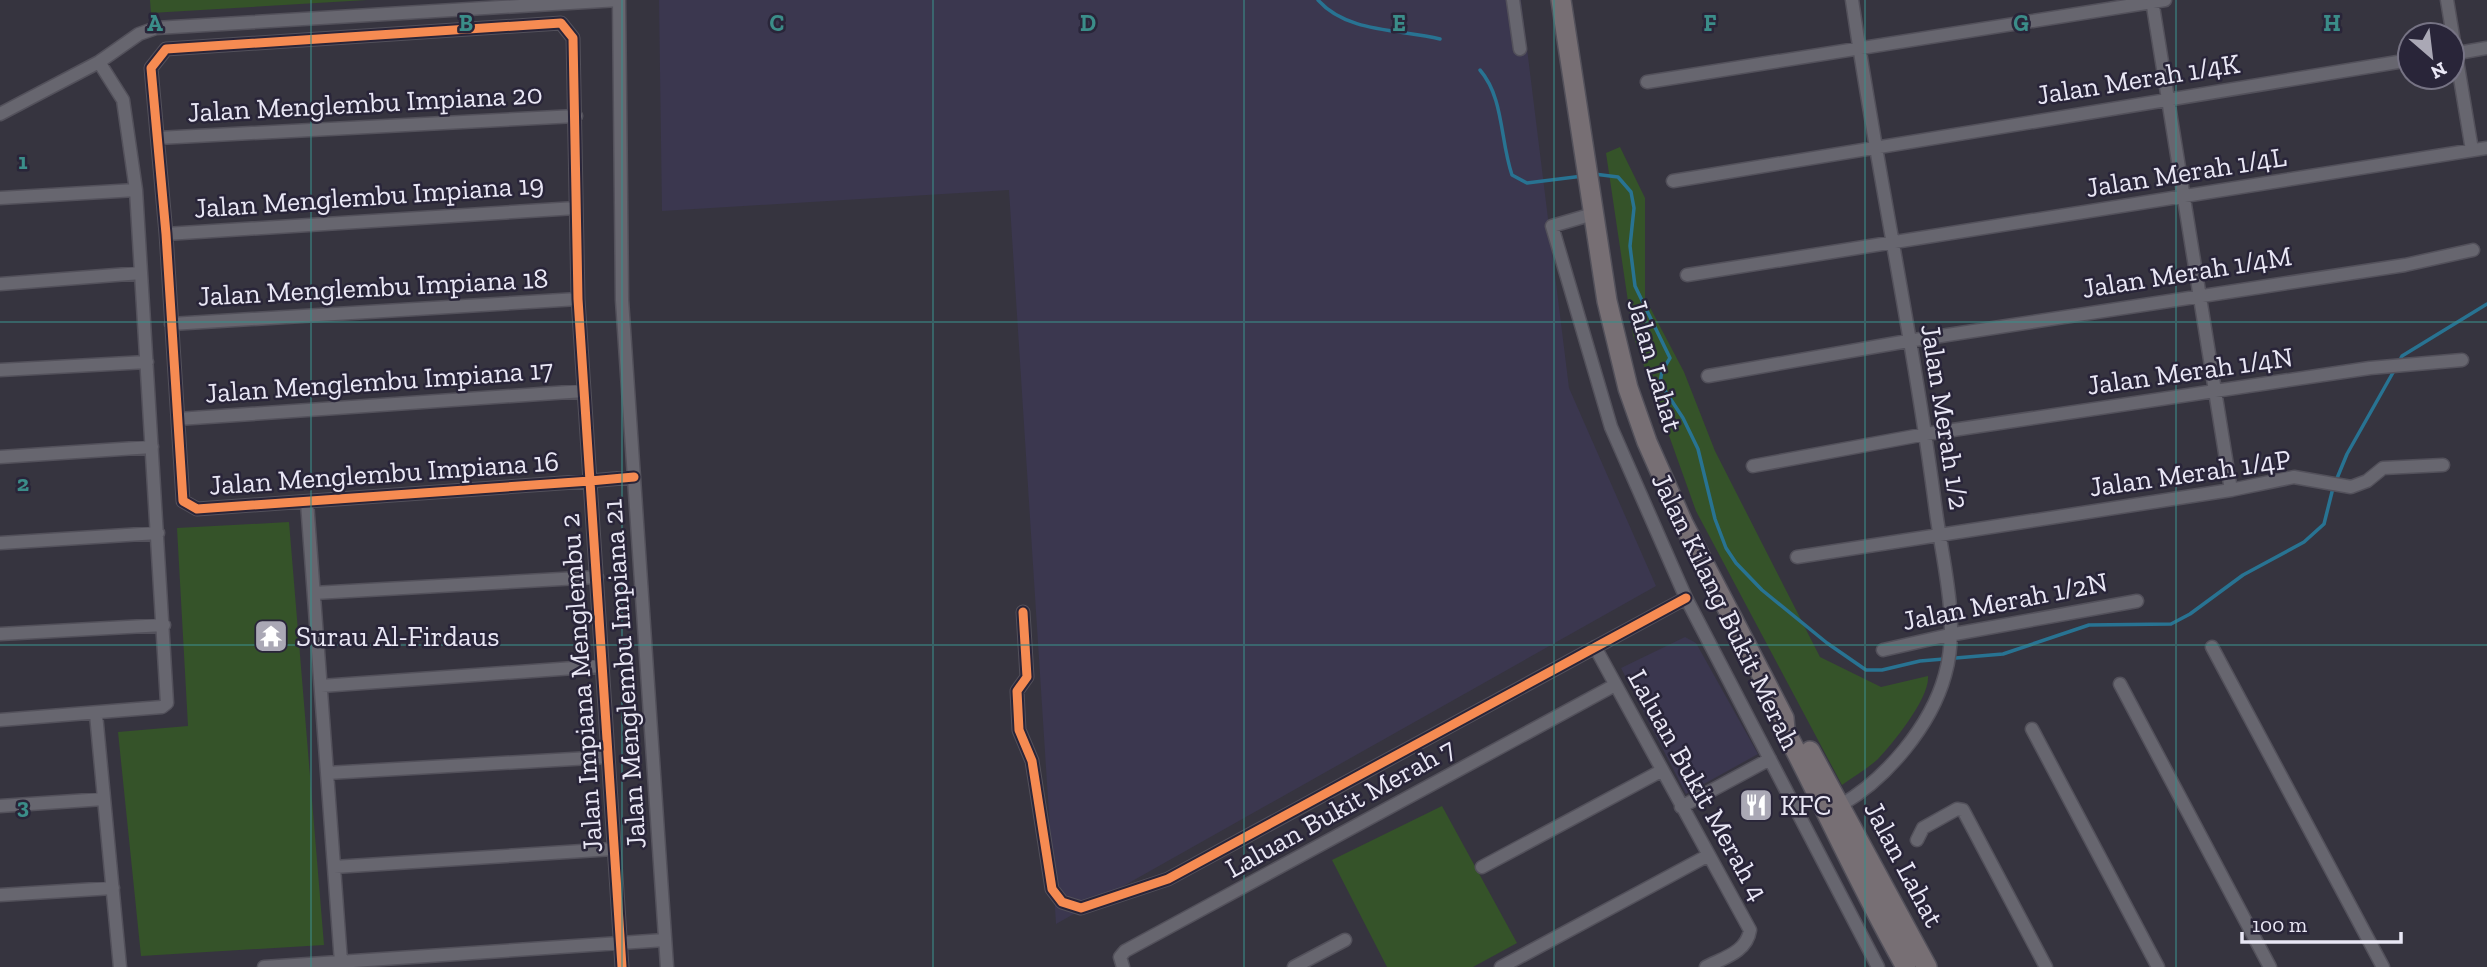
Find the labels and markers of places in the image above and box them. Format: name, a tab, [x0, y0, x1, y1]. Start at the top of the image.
temple icon: Surau Al-Firdaus	[252, 617, 290, 655]
place label: Surau Al-Firdaus	[296, 620, 499, 653]
restaurant icon: KFC	[1737, 786, 1775, 824]
place label: KFC	[1780, 789, 1832, 822]

